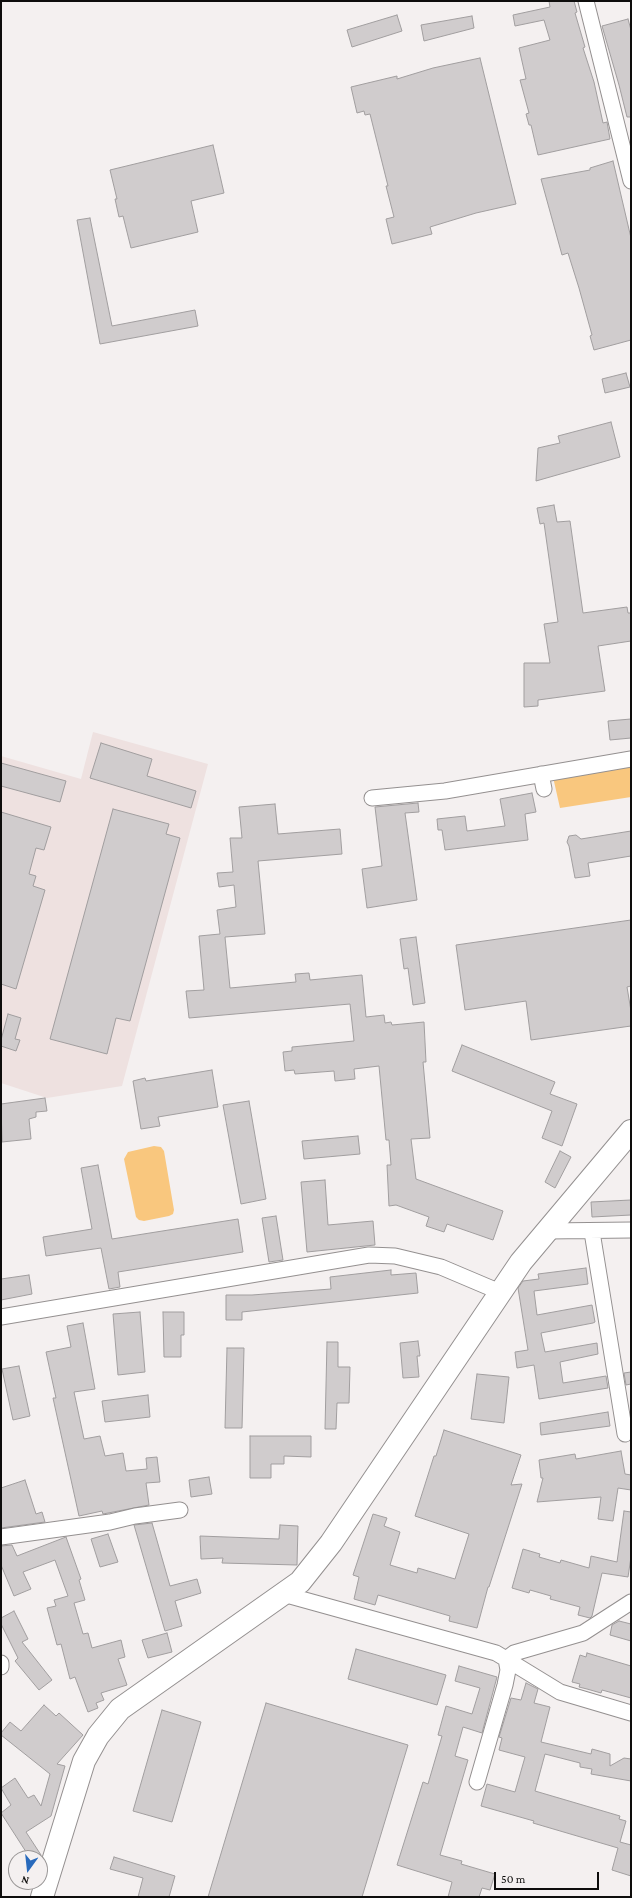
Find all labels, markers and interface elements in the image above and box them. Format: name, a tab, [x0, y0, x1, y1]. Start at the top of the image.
north arrow	[8, 1850, 48, 1890]
scale bar	[496, 1864, 601, 1890]
text: 50 m	[501, 1872, 525, 1886]
text: N	[20, 1874, 30, 1887]

